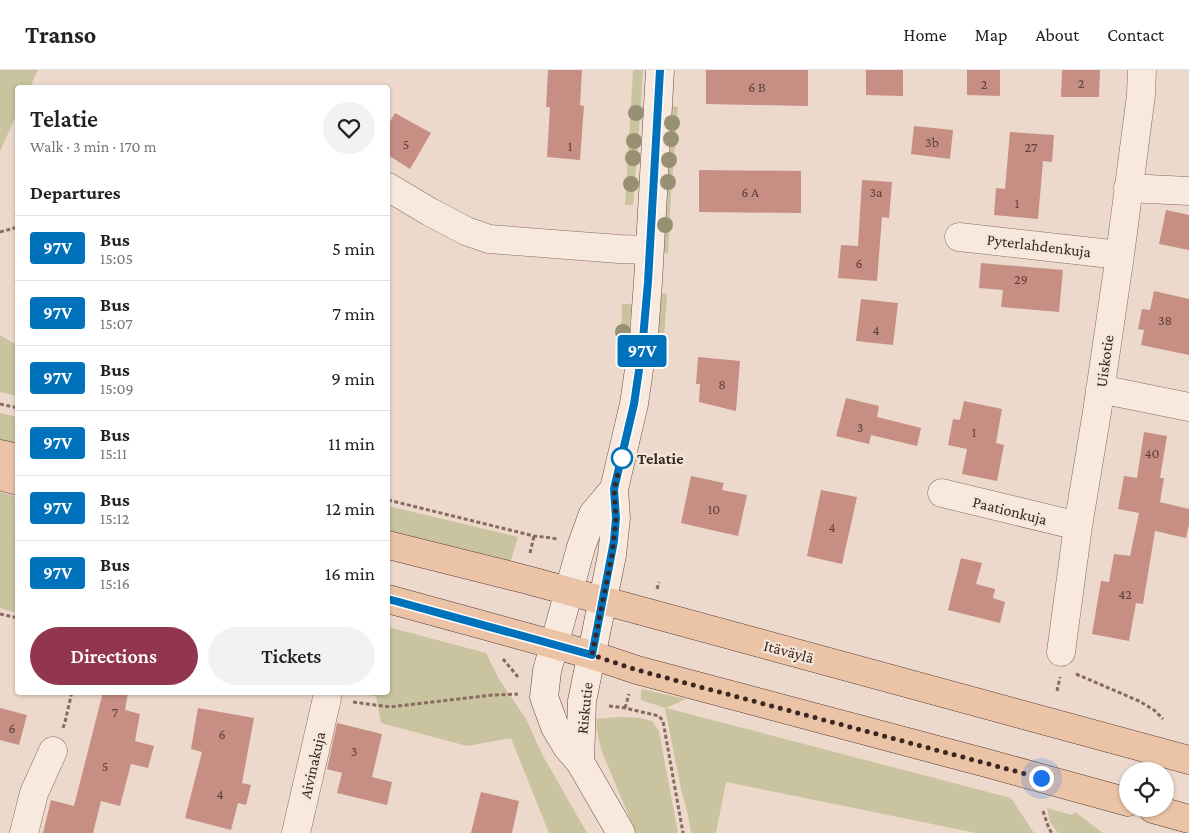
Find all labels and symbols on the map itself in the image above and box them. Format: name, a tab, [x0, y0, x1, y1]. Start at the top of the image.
house number: 2	[1078, 75, 1085, 91]
house number: 2	[981, 76, 988, 92]
house number: 6 B	[748, 79, 766, 95]
house number: 3b	[925, 134, 939, 150]
house number: 5	[403, 136, 409, 152]
house number: 1	[568, 138, 573, 154]
house number: 27	[1025, 139, 1038, 155]
house number: 6 A	[741, 184, 759, 200]
house number: 3a	[869, 184, 883, 200]
house number: 1	[1015, 195, 1020, 211]
street label: Pyterlahdenkuja	[986, 231, 1093, 261]
house number: 6	[855, 255, 863, 271]
house number: 29	[1014, 271, 1028, 287]
house number: 38	[1158, 312, 1172, 328]
house number: 4	[872, 322, 880, 338]
street label: Uiskotie	[1092, 334, 1117, 388]
line badge: 97V	[613, 335, 671, 367]
house number: 8	[718, 376, 726, 392]
house number: 3	[857, 419, 863, 435]
house number: 1	[972, 424, 977, 440]
house number: 40	[1144, 445, 1160, 461]
marker: Telatie	[611, 447, 633, 469]
place label: Telatie	[637, 450, 684, 467]
street label: Paationkuja	[971, 493, 1049, 529]
house number: 10	[708, 501, 720, 517]
house number: 4	[828, 519, 836, 535]
house number: 42	[1118, 586, 1132, 602]
street label: Itäväylä	[762, 637, 816, 667]
street label: Riskutie	[573, 681, 596, 735]
house number: 7	[112, 704, 119, 720]
house number: 6	[8, 720, 16, 736]
house number: 6	[218, 726, 226, 742]
street label: Aivinakuja	[297, 729, 330, 801]
house number: 3	[351, 743, 357, 759]
house number: 5	[102, 758, 108, 774]
your location	[1029, 766, 1054, 791]
house number: 4	[216, 786, 224, 802]

